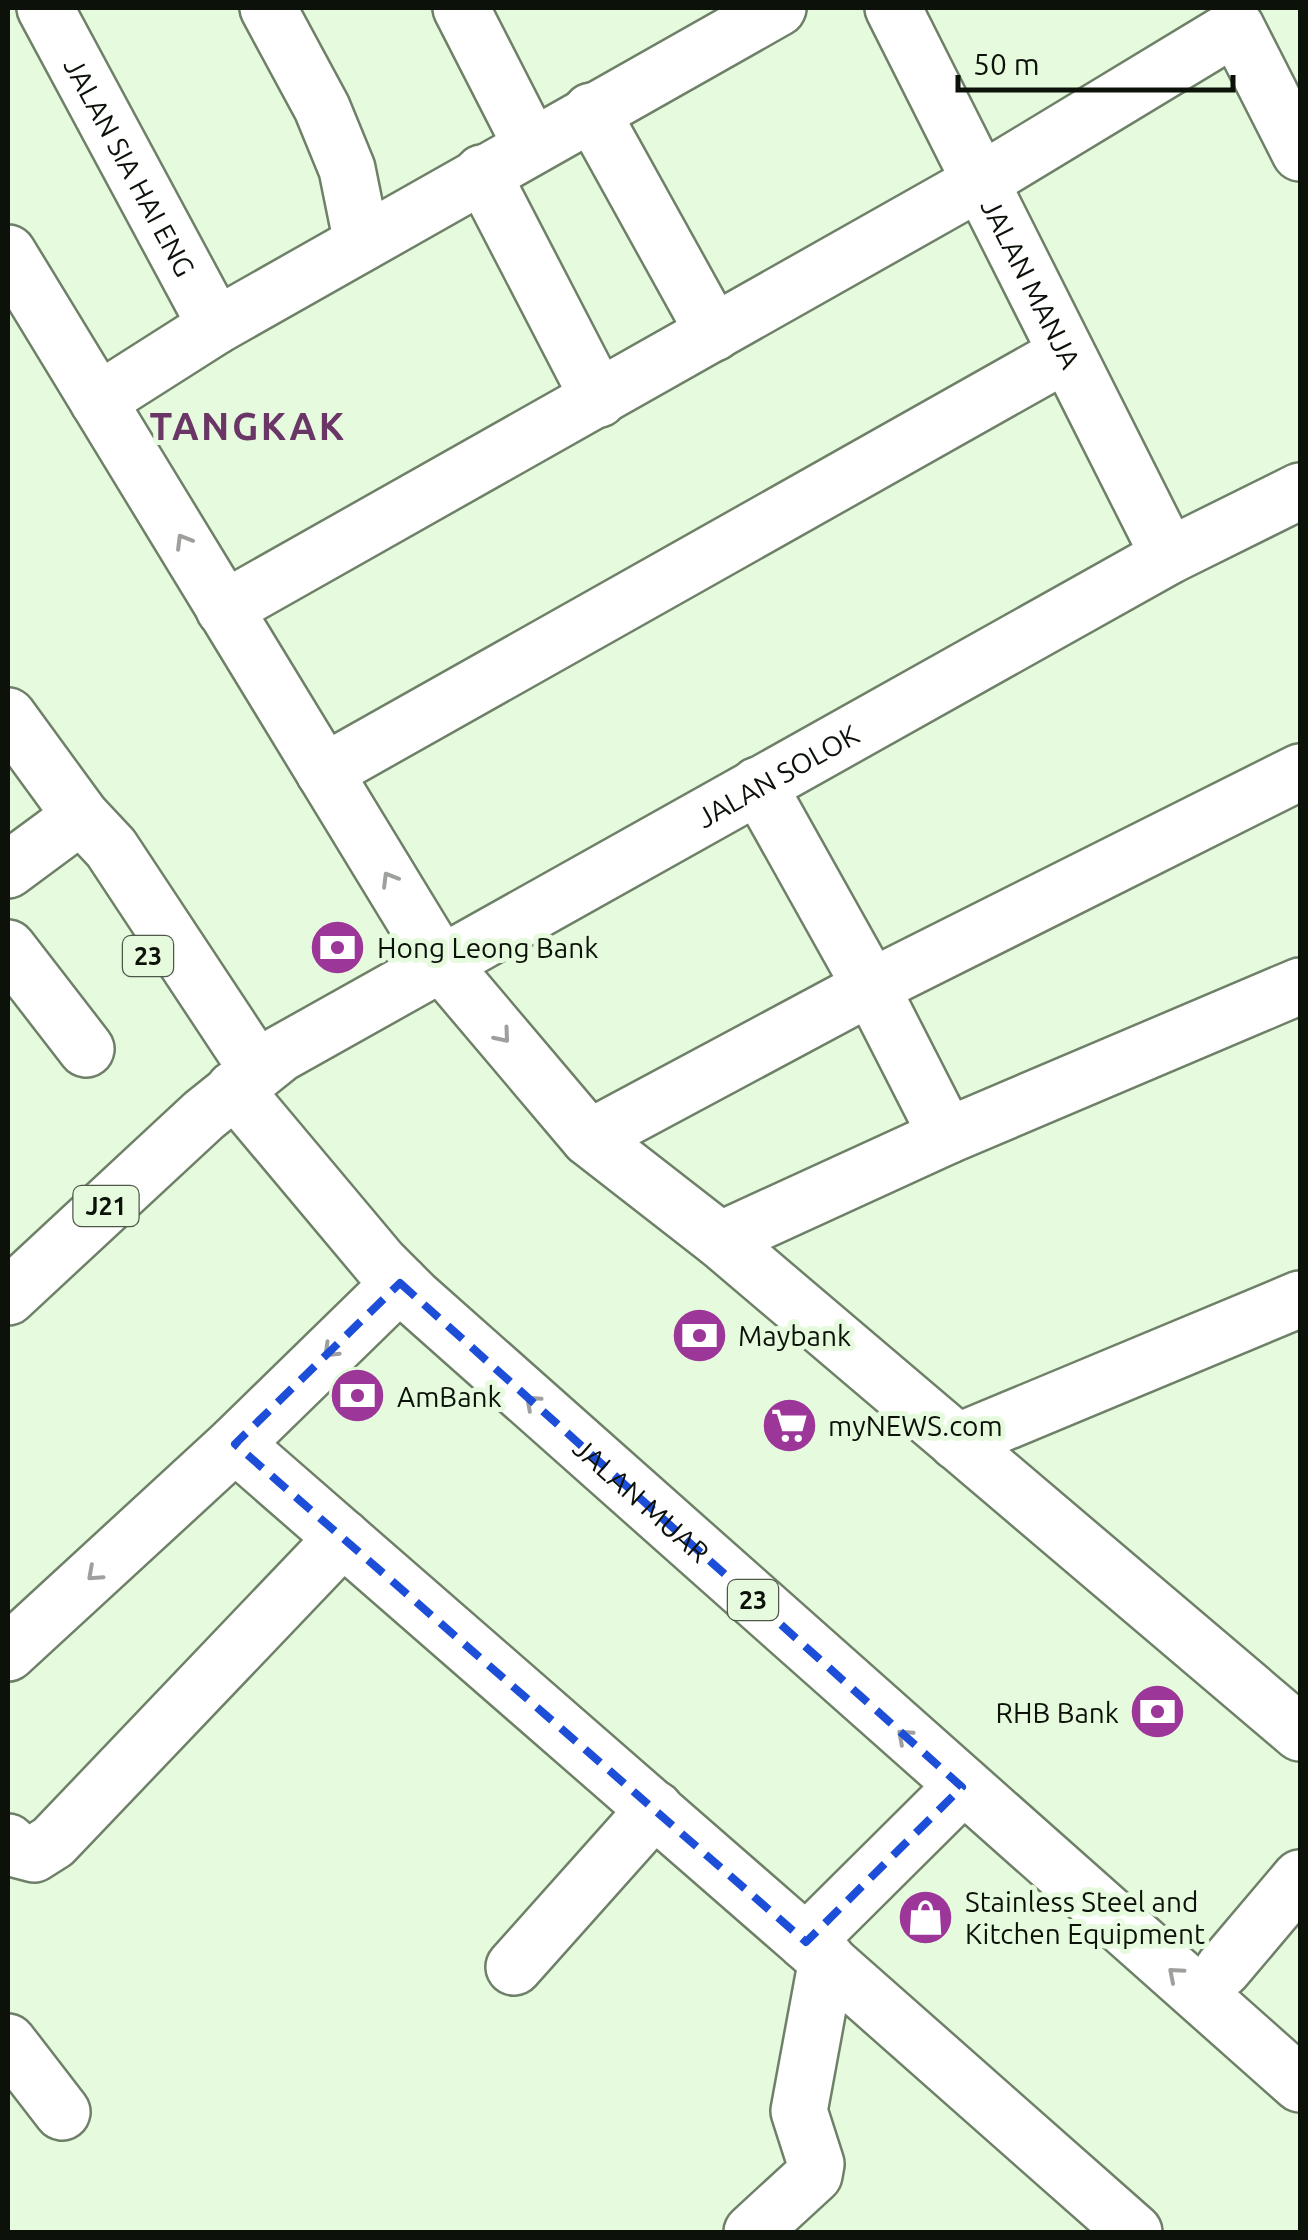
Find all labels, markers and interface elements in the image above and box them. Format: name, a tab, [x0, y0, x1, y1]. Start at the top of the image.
scale bar	[958, 30, 1233, 92]
text: 50 m	[973, 47, 1040, 81]
street label: JALAN SIA HAI ENG	[59, 52, 202, 281]
street label: JALAN MANJA	[976, 193, 1087, 373]
district label: TANGKAK	[149, 405, 347, 447]
one-way arrow	[177, 534, 196, 552]
street label: JALAN SOLOK	[691, 718, 864, 833]
one-way arrow	[382, 872, 401, 890]
bank icon: Hong Leong Bank	[308, 917, 368, 977]
place label: Hong Leong Bank	[377, 932, 598, 963]
road number: 23	[123, 936, 173, 976]
one-way arrow	[491, 1025, 509, 1043]
road number: J21	[74, 1186, 138, 1226]
bank icon: Maybank	[669, 1305, 729, 1365]
place label: Maybank	[738, 1320, 851, 1351]
one-way arrow	[324, 1339, 342, 1357]
bank icon: AmBank	[328, 1366, 388, 1426]
place label: AmBank	[397, 1381, 502, 1412]
supermarket icon: myNEWS.com	[759, 1395, 819, 1455]
one-way arrow	[525, 1396, 544, 1414]
place label: myNEWS.com	[828, 1410, 1003, 1441]
street label: JALAN MUAR	[568, 1431, 716, 1568]
one-way arrow	[87, 1562, 106, 1580]
road number: 23	[728, 1580, 778, 1620]
bank icon: RHB Bank	[1128, 1682, 1188, 1742]
place label: RHB Bank	[996, 1697, 1119, 1728]
one-way arrow	[898, 1729, 916, 1747]
place label: Stainless Steel and Kitchen Equipment	[965, 1886, 1205, 1949]
shop icon: Stainless Steel and Kitchen Equipment	[896, 1887, 956, 1947]
one-way arrow	[1168, 1967, 1186, 1985]

